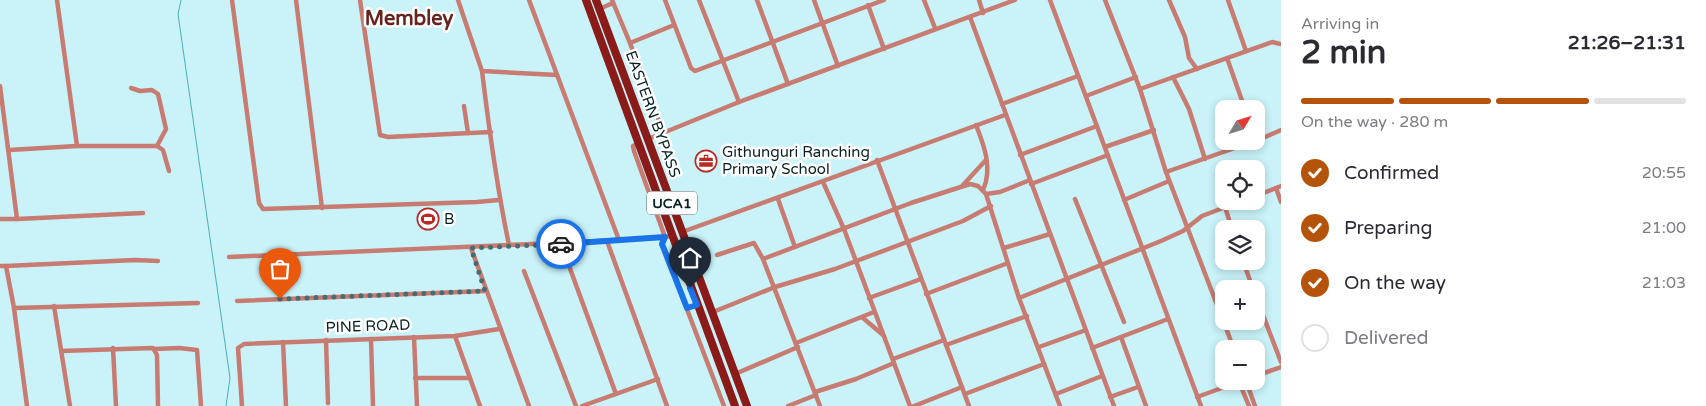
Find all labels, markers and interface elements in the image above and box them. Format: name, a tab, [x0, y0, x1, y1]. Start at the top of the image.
district label: Membley	[365, 7, 453, 31]
text: Arriving in	[1301, 14, 1379, 34]
text: 21:26–21:31	[1568, 32, 1686, 54]
text: 2 min	[1301, 34, 1386, 72]
street label: EASTERN BYPASS	[622, 48, 684, 180]
north arrow	[1215, 100, 1265, 150]
map controls	[1215, 100, 1265, 390]
text: On the way · 280 m	[1301, 112, 1448, 132]
place label: Githunguri Ranching Primary School	[722, 143, 870, 178]
office icon: Githunguri Ranching Primary School	[694, 149, 718, 173]
icon: check	[1301, 159, 1329, 187]
button: locate	[1215, 160, 1265, 210]
text: Confirmed	[1344, 162, 1439, 184]
text: 20:55	[1642, 163, 1686, 183]
road number: UCA1	[647, 192, 697, 214]
sports icon: B	[416, 207, 440, 231]
place label: B	[444, 210, 454, 228]
icon: check	[1301, 214, 1329, 242]
text: Preparing	[1344, 217, 1433, 239]
text: 21:00	[1642, 218, 1686, 238]
courier	[536, 219, 586, 269]
button: layers	[1215, 220, 1265, 270]
icon: car	[547, 230, 575, 258]
pin	[669, 237, 711, 288]
icon: home	[676, 244, 704, 272]
pin	[259, 248, 301, 299]
icon: bag	[266, 255, 294, 283]
icon: check	[1301, 269, 1329, 297]
text: On the way	[1344, 272, 1446, 294]
text: 21:03	[1642, 273, 1686, 293]
button: +	[1215, 280, 1265, 330]
street label: PINE ROAD	[325, 316, 411, 336]
text: Delivered	[1344, 327, 1429, 349]
button: −	[1215, 340, 1265, 390]

